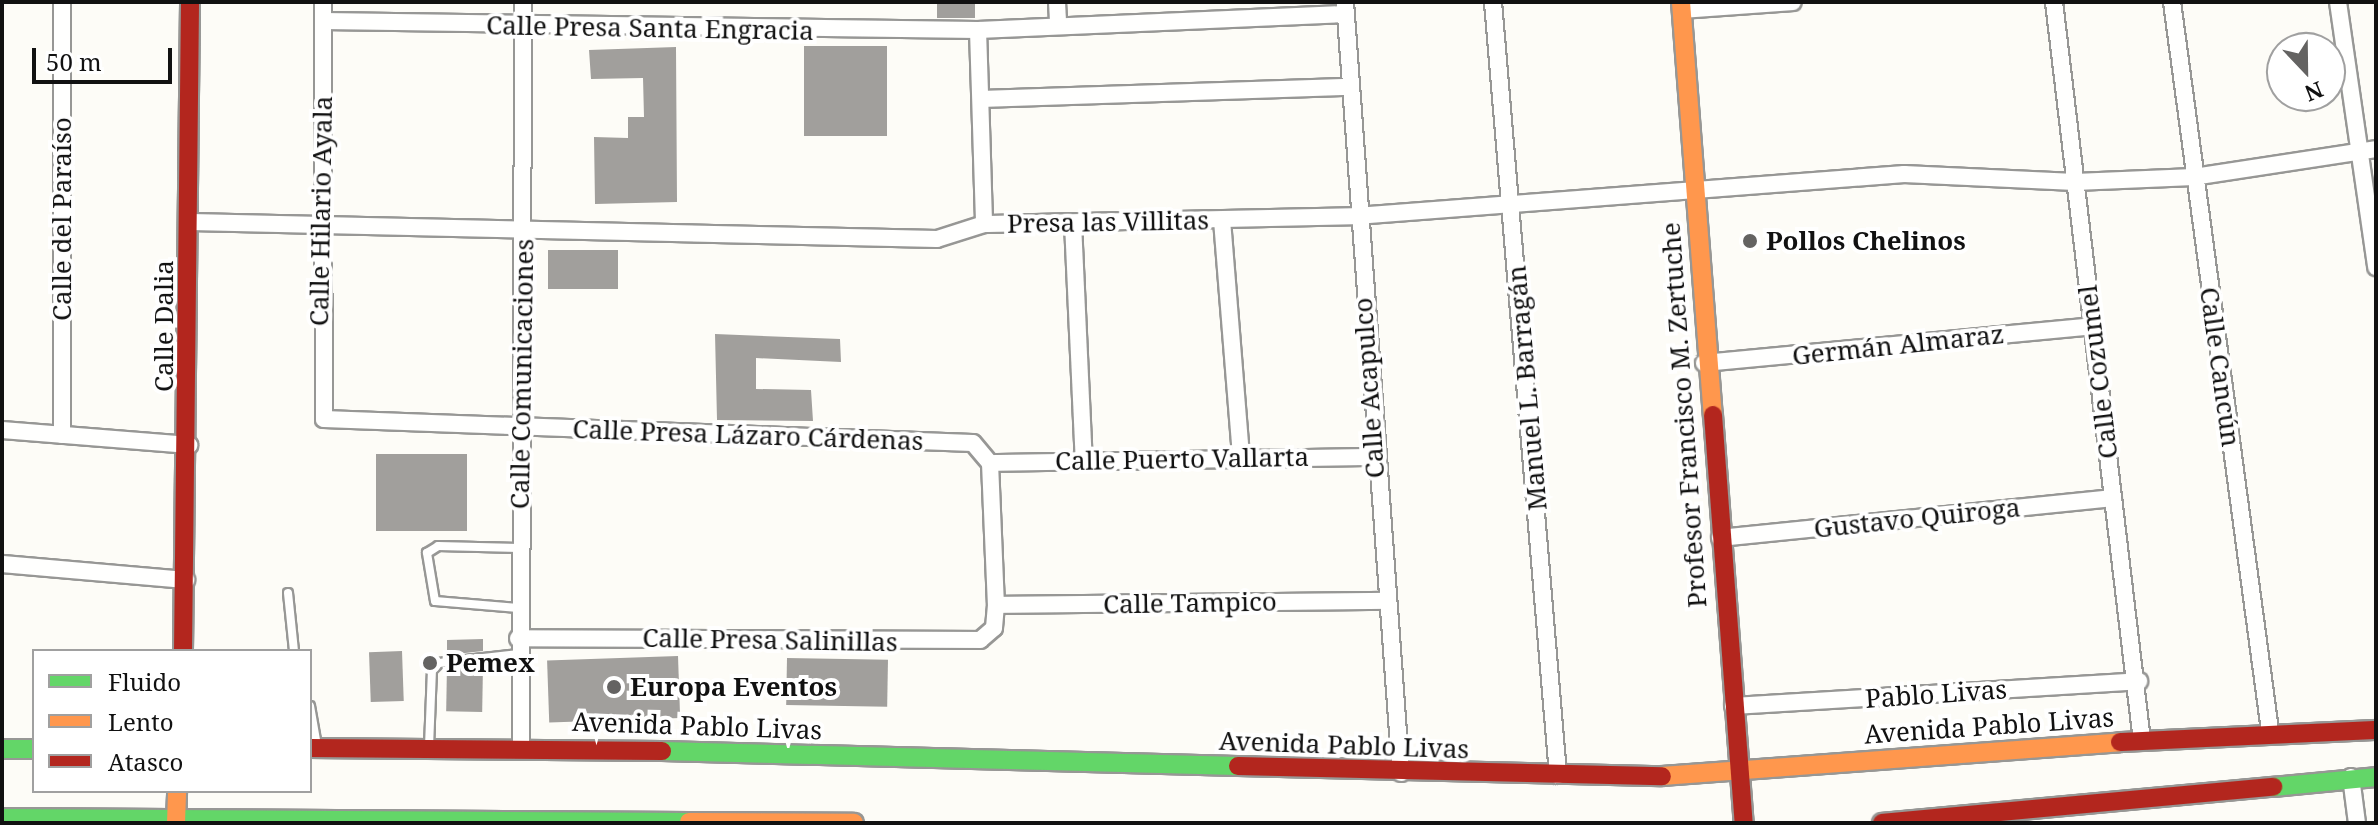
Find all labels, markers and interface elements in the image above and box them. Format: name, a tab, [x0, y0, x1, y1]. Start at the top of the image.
street label: Calle Presa Santa Engracia	[486, 10, 814, 46]
scale bar	[36, 32, 176, 82]
north arrow	[2266, 32, 2346, 112]
text: 50 m	[46, 45, 102, 78]
text: N	[2301, 75, 2328, 110]
street label: Calle Hilario Ayala	[303, 96, 339, 326]
street label: Calle del Paraíso	[46, 117, 78, 321]
street label: Presa las Villitas	[1007, 205, 1209, 239]
street label: Profesor Francisco M. Zertuche	[1655, 221, 1713, 609]
place label: Pollos Chelinos	[1766, 225, 1966, 257]
marker: Pollos Chelinos	[1741, 232, 1759, 250]
street label: Calle Comunicaciones	[504, 239, 540, 509]
street label: Calle Dalia	[148, 260, 180, 392]
street label: Manuel L. Barragán	[1501, 264, 1553, 512]
street label: Calle Cozumel	[2072, 283, 2124, 461]
street label: Calle Cancún	[2193, 285, 2247, 449]
street label: Calle Acapulco	[1347, 297, 1391, 479]
street label: Germán Almaraz	[1791, 318, 2005, 372]
street label: Calle Presa Lázaro Cárdenas	[572, 413, 924, 457]
street label: Calle Puerto Vallarta	[1055, 441, 1309, 477]
street label: Gustavo Quiroga	[1812, 492, 2022, 544]
street label: Calle Tampico	[1103, 586, 1277, 620]
street label: Calle Presa Salinillas	[642, 622, 898, 658]
place label: Pemex	[446, 647, 535, 679]
legend	[32, 649, 312, 793]
marker: Pemex	[421, 654, 439, 672]
text: Fluido	[108, 665, 181, 698]
place label: Europa Eventos	[630, 671, 837, 703]
street label: Pablo Livas	[1864, 673, 2008, 715]
marker: Europa Eventos	[605, 678, 623, 696]
street label: Avenida Pablo Livas	[1863, 702, 2115, 750]
text: Lento	[108, 705, 174, 738]
street label: Avenida Pablo Livas	[571, 706, 823, 746]
street label: Avenida Pablo Livas	[1218, 725, 1470, 765]
text: Atasco	[108, 745, 183, 778]

